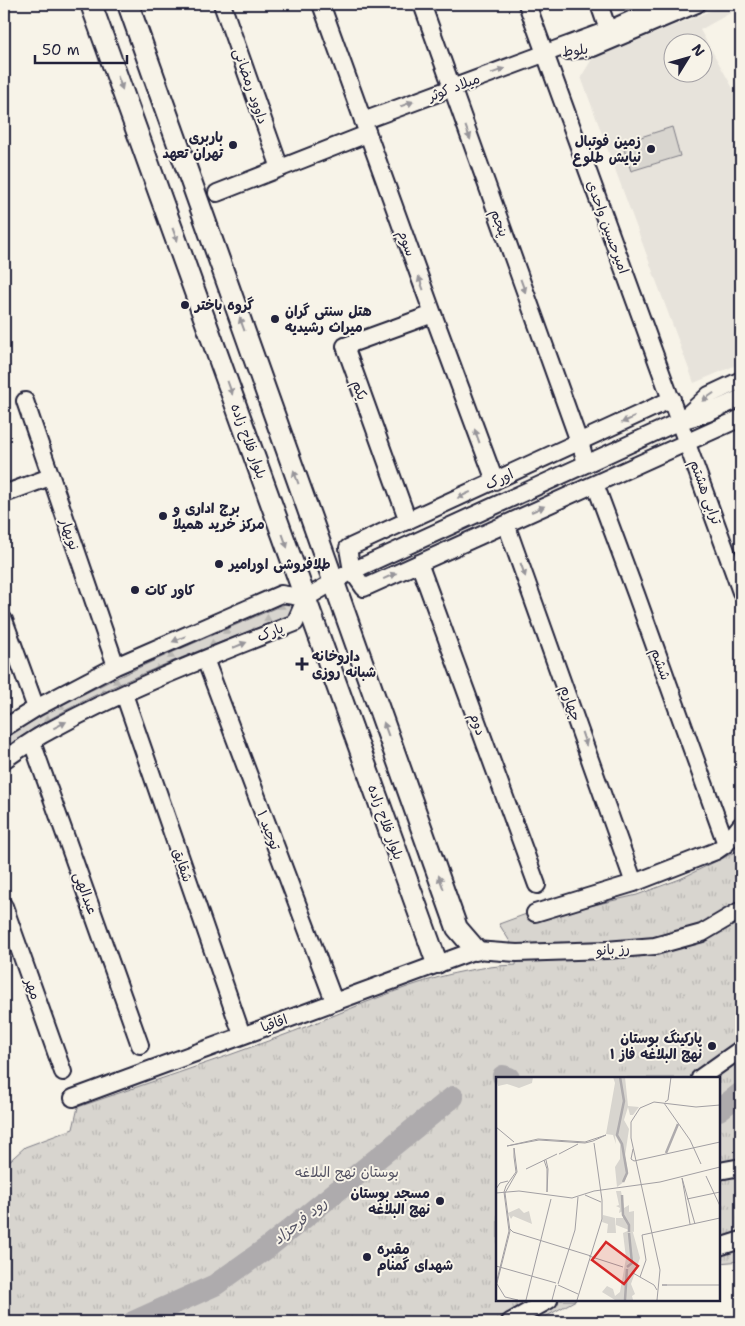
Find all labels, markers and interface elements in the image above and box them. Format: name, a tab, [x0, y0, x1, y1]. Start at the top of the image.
scale bar	[35, 32, 128, 64]
north arrow	[662, 32, 712, 82]
text: 50 m	[42, 40, 80, 60]
street label: بلوط	[561, 40, 589, 61]
text: N	[688, 40, 709, 60]
street label: داوود رمضانی	[230, 46, 272, 126]
one-way arrow	[490, 67, 505, 74]
street label: میلاد کوثر	[425, 69, 482, 105]
one-way arrow	[117, 75, 124, 90]
one-way arrow	[400, 100, 415, 107]
one-way arrow	[465, 126, 472, 141]
place label: باربری تهران تعهد	[162, 128, 224, 162]
place label: زمین فوتبال نیایش طلوع	[572, 132, 641, 167]
marker: باربری تهران تعهد	[227, 139, 239, 151]
marker: زمین فوتبال نیایش طلوع	[645, 143, 657, 155]
street label: امیرحسین واحدی	[583, 178, 633, 276]
street label: پنجم	[485, 207, 513, 240]
street label: سوم	[391, 227, 420, 260]
one-way arrow	[172, 228, 179, 243]
one-way arrow	[417, 276, 424, 291]
one-way arrow	[520, 279, 527, 294]
place label: گروه باختر	[193, 296, 255, 314]
marker: گروه باختر	[179, 299, 191, 311]
place label: هتل سنتی گران میراث رشیدیه	[285, 302, 372, 336]
marker: هتل سنتی گران میراث رشیدیه	[269, 313, 281, 325]
one-way arrow	[238, 316, 246, 331]
street label: یکم	[346, 378, 372, 403]
one-way arrow	[226, 381, 234, 396]
one-way arrow	[701, 392, 715, 402]
street label: بلوار فلاح زاده	[226, 401, 271, 481]
one-way arrow	[621, 416, 635, 424]
one-way arrow	[473, 428, 481, 443]
street label: ترابی هشتم	[684, 457, 726, 528]
street label: اورک	[482, 465, 516, 493]
one-way arrow	[292, 469, 300, 484]
one-way arrow	[457, 492, 471, 500]
place label: برج اداری و مرکز خرید همیلا	[172, 499, 265, 533]
one-way arrow	[531, 505, 545, 513]
marker: برج اداری و مرکز خرید همیلا	[157, 510, 169, 522]
street label: نوبهار	[56, 515, 84, 552]
one-way arrow	[281, 534, 289, 549]
place label: طلافروشی اورامیر	[227, 555, 331, 574]
marker: طلافروشی اورامیر	[213, 558, 225, 570]
one-way arrow	[520, 562, 527, 577]
one-way arrow	[383, 572, 397, 580]
place label: کاور کات	[145, 581, 195, 599]
marker: کاور کات	[129, 584, 141, 596]
street label: پارک	[254, 619, 286, 646]
one-way arrow	[172, 635, 186, 643]
one-way arrow	[233, 640, 247, 648]
street label: ششم	[645, 645, 675, 683]
place label: داروخانه شبانه روزی	[312, 647, 376, 681]
marker: داروخانه شبانه روزی	[296, 658, 308, 670]
street label: چهارم	[555, 683, 586, 724]
street label: دوم	[464, 710, 490, 738]
one-way arrow	[53, 721, 67, 729]
one-way arrow	[382, 721, 390, 736]
one-way arrow	[580, 732, 588, 747]
street label: بلوار فلاح زاده	[363, 782, 408, 862]
street label: توحید ۱	[253, 808, 285, 853]
street label: شقایق	[169, 846, 197, 884]
street label: عبدالهی	[70, 869, 102, 917]
one-way arrow	[436, 874, 444, 889]
street label: رز بانو	[595, 939, 630, 959]
street label: مهر	[21, 975, 45, 1002]
street label: اقاقیا	[258, 1010, 290, 1036]
place label: پارکینگ بوستان نهج البلاغه فاز ۱	[610, 1029, 702, 1063]
marker: پارکینگ بوستان نهج البلاغه فاز ۱	[706, 1040, 718, 1052]
inset map	[496, 1077, 720, 1301]
park label: بوستان نهج البلاغه	[295, 1163, 399, 1182]
place label: مسجد بوستان نهج البلاغه	[351, 1184, 430, 1218]
water label: رود فرحزاد	[269, 1193, 331, 1249]
marker: مسجد بوستان نهج البلاغه	[434, 1195, 446, 1207]
place label: مقبره شهدای گمنام	[377, 1240, 453, 1276]
marker: مقبره شهدای گمنام	[361, 1251, 373, 1263]

